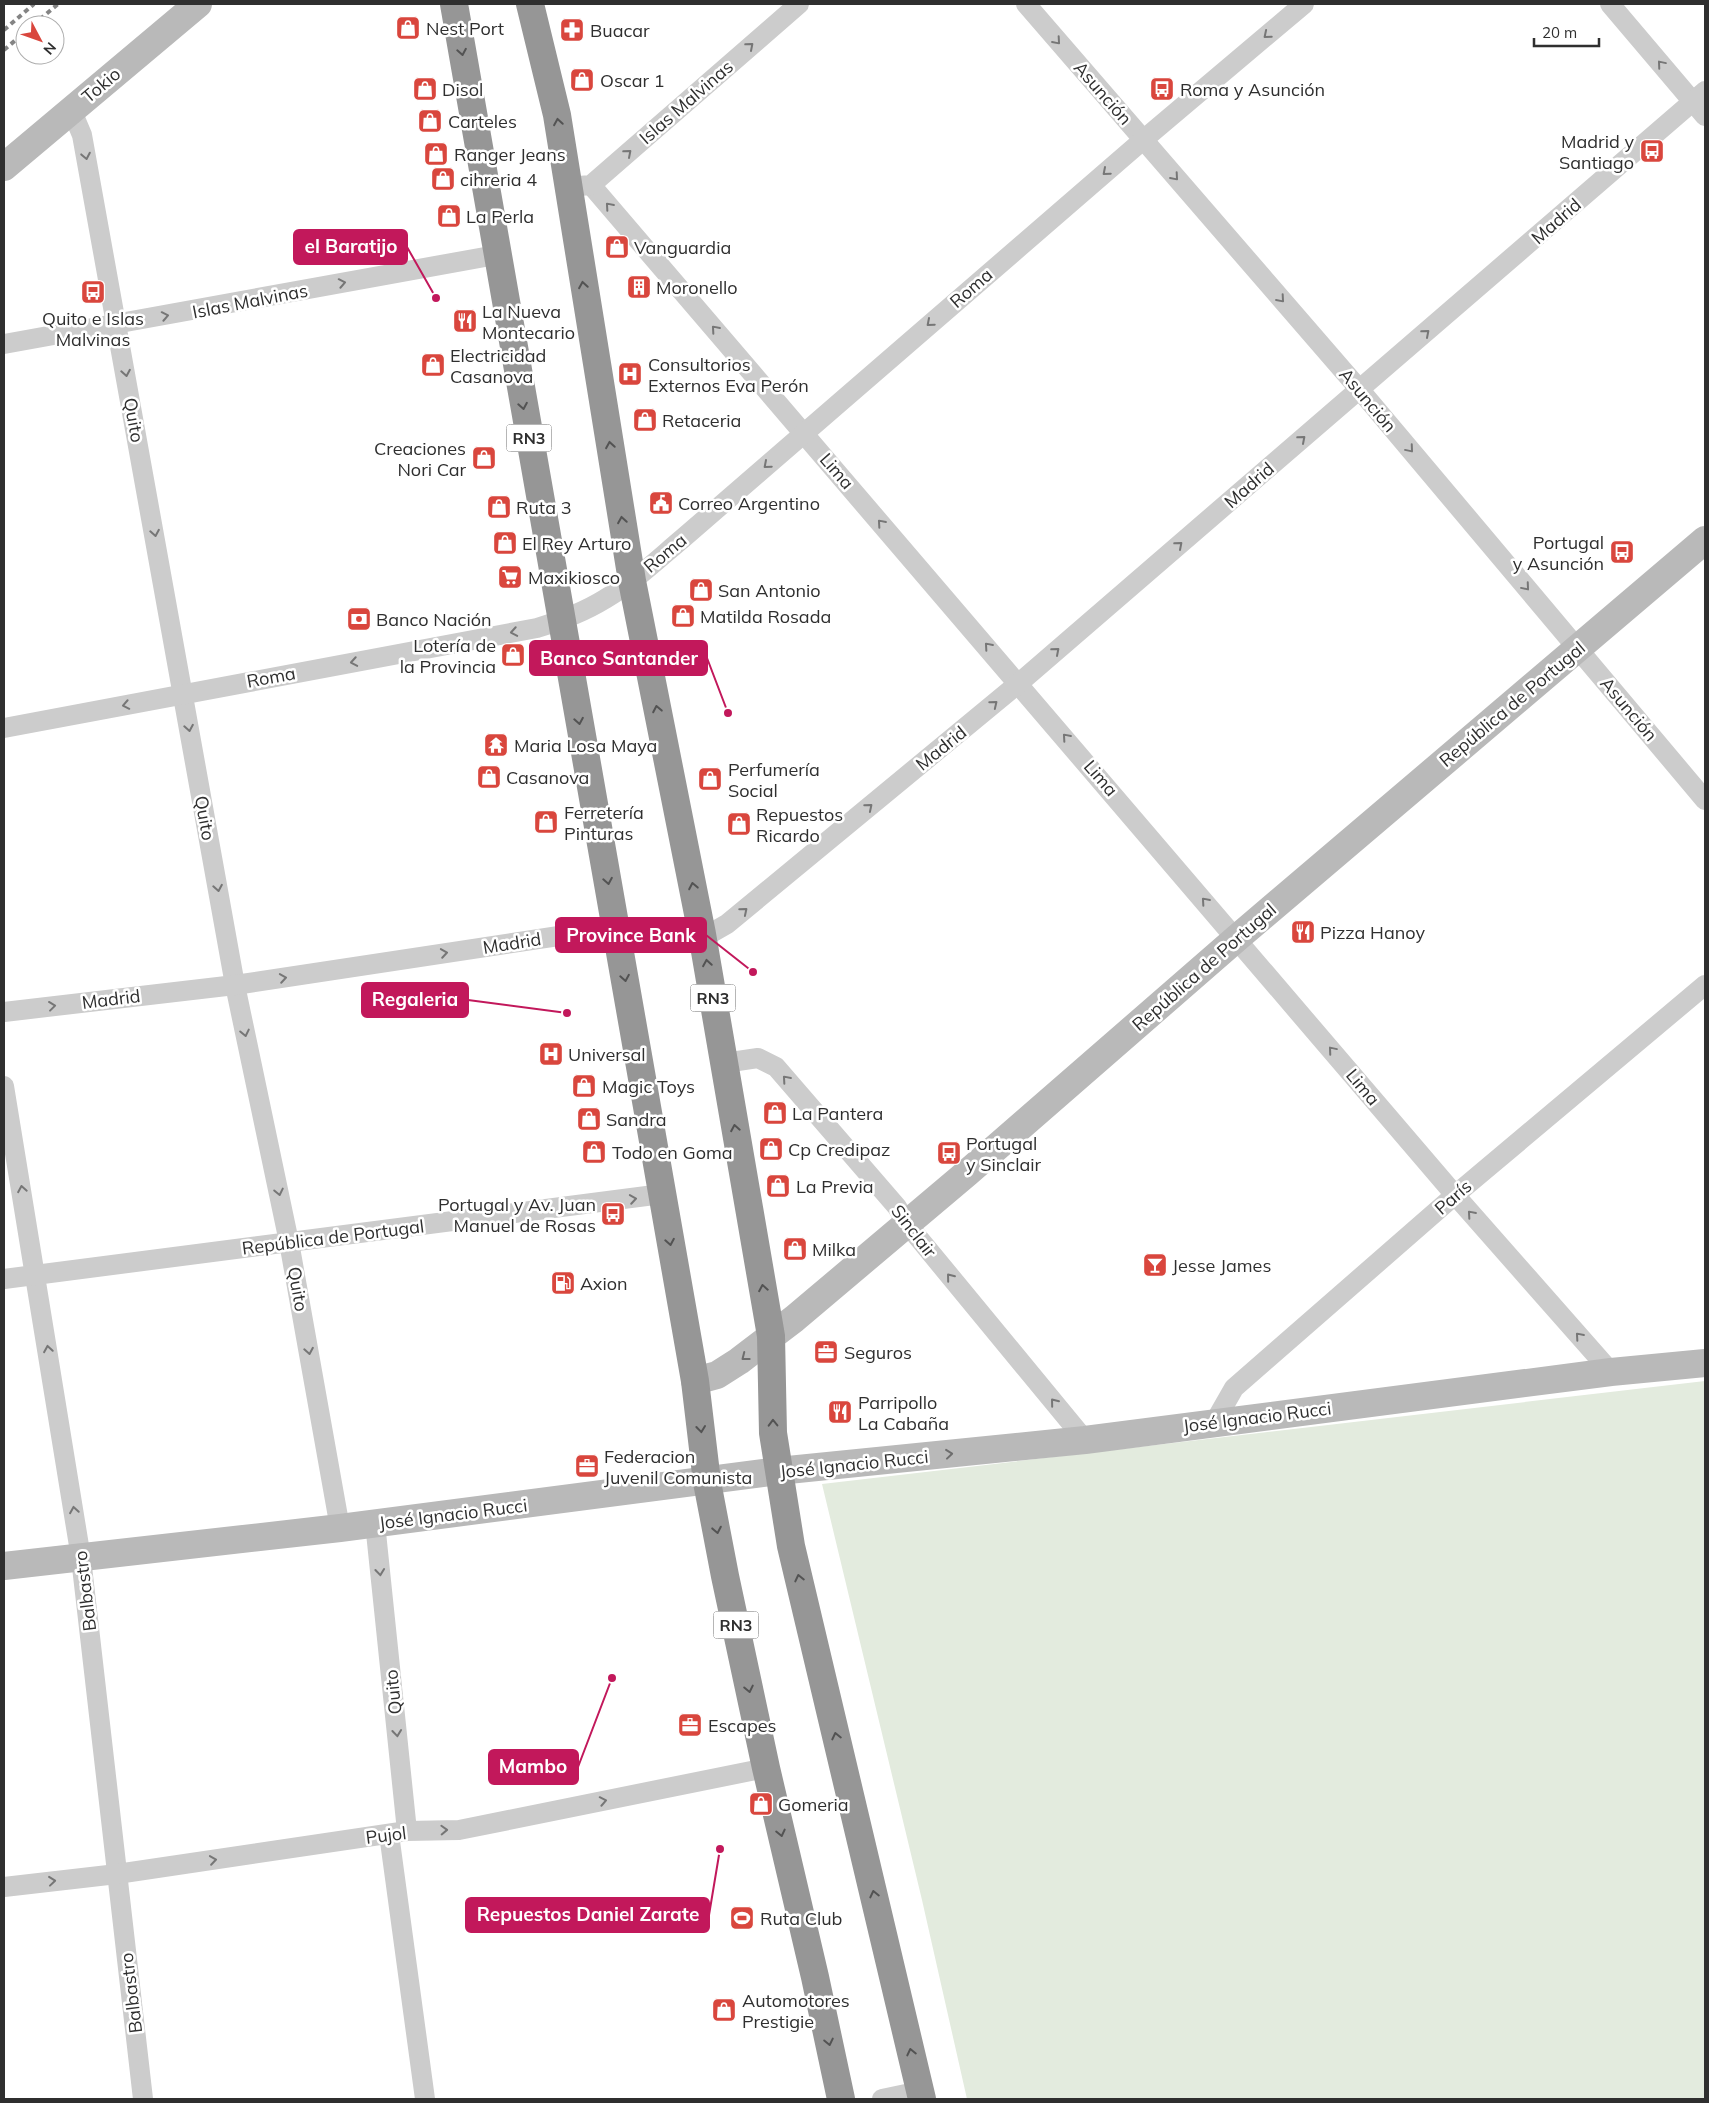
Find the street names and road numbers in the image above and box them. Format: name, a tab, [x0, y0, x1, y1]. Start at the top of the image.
street label: Islas Malvinas	[634, 55, 738, 149]
street label: Asunción	[1069, 56, 1137, 130]
street label: Tokio	[77, 62, 125, 108]
street label: Madrid	[1526, 193, 1586, 249]
street label: Roma	[945, 263, 997, 313]
street label: Islas Malvinas	[190, 279, 310, 323]
street label: Asunción	[1334, 363, 1402, 437]
street label: Quito	[119, 396, 149, 444]
road number: RN3	[506, 424, 552, 452]
street label: Lima	[815, 448, 859, 494]
street label: Madrid	[1219, 457, 1279, 513]
street label: Roma	[639, 528, 691, 578]
street label: República de Portugal	[1434, 636, 1590, 772]
street label: Roma	[245, 661, 297, 693]
street label: Asunción	[1595, 672, 1663, 746]
street label: Madrid	[911, 721, 971, 775]
street label: Lima	[1079, 755, 1123, 801]
street label: Quito	[190, 794, 220, 842]
street label: República de Portugal	[1127, 898, 1281, 1036]
street label: Madrid	[481, 927, 543, 959]
street label: Madrid	[80, 984, 142, 1014]
road number: RN3	[690, 984, 736, 1011]
street label: Lima	[1341, 1064, 1385, 1110]
street label: París	[1430, 1175, 1476, 1219]
street label: Sinclair	[886, 1200, 942, 1262]
street label: República de Portugal	[241, 1214, 425, 1260]
street label: Quito	[283, 1265, 313, 1313]
street label: José Ignacio Rucci	[1181, 1396, 1333, 1438]
street label: José Ignacio Rucci	[778, 1445, 930, 1483]
street label: José Ignacio Rucci	[377, 1493, 529, 1535]
street label: Balbastro	[69, 1550, 101, 1632]
road number: RN3	[714, 1612, 758, 1638]
street label: Quito	[379, 1668, 407, 1716]
street label: Pujol	[364, 1821, 408, 1849]
street label: Balbastro	[115, 1952, 147, 2034]

